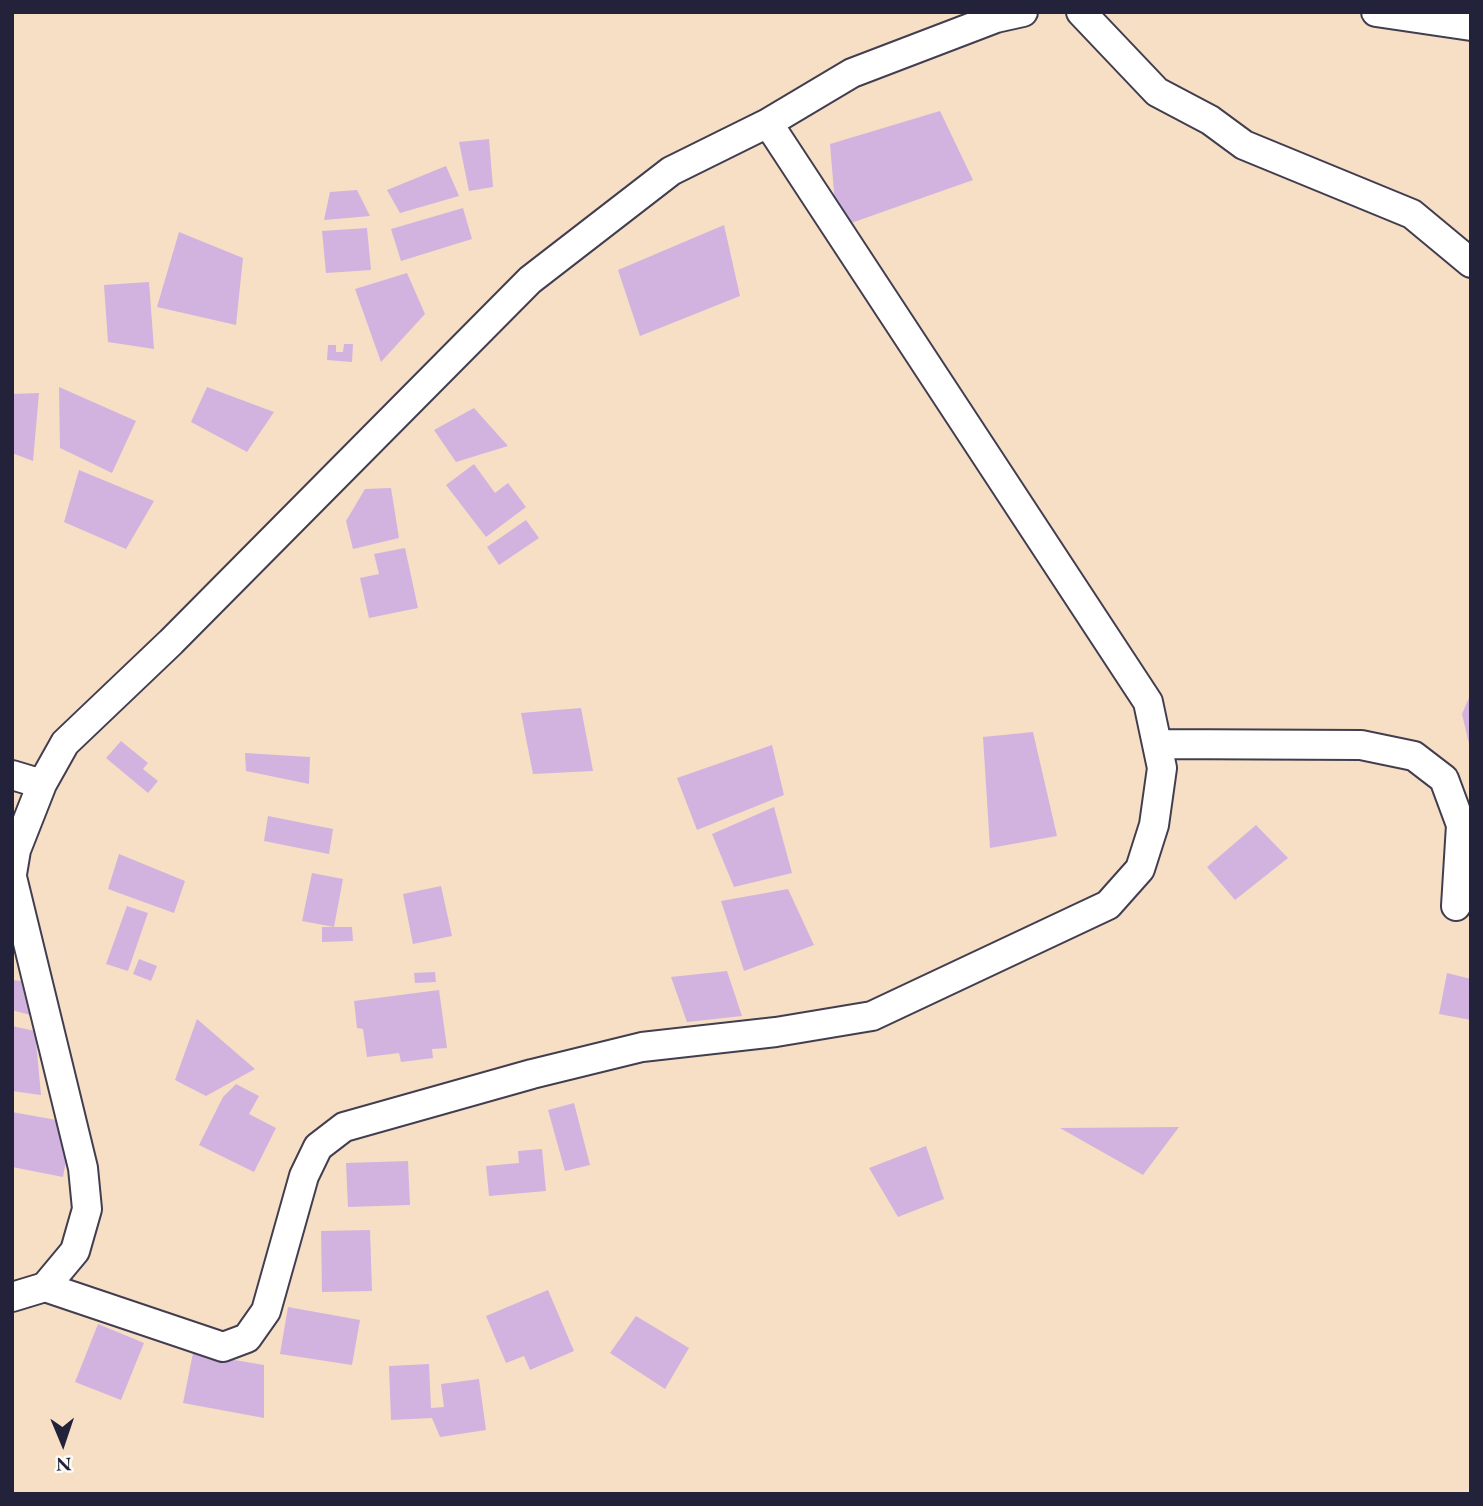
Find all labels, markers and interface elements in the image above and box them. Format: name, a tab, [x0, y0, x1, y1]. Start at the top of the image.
north arrow	[28, 1408, 98, 1478]
text: N	[56, 1452, 72, 1477]

